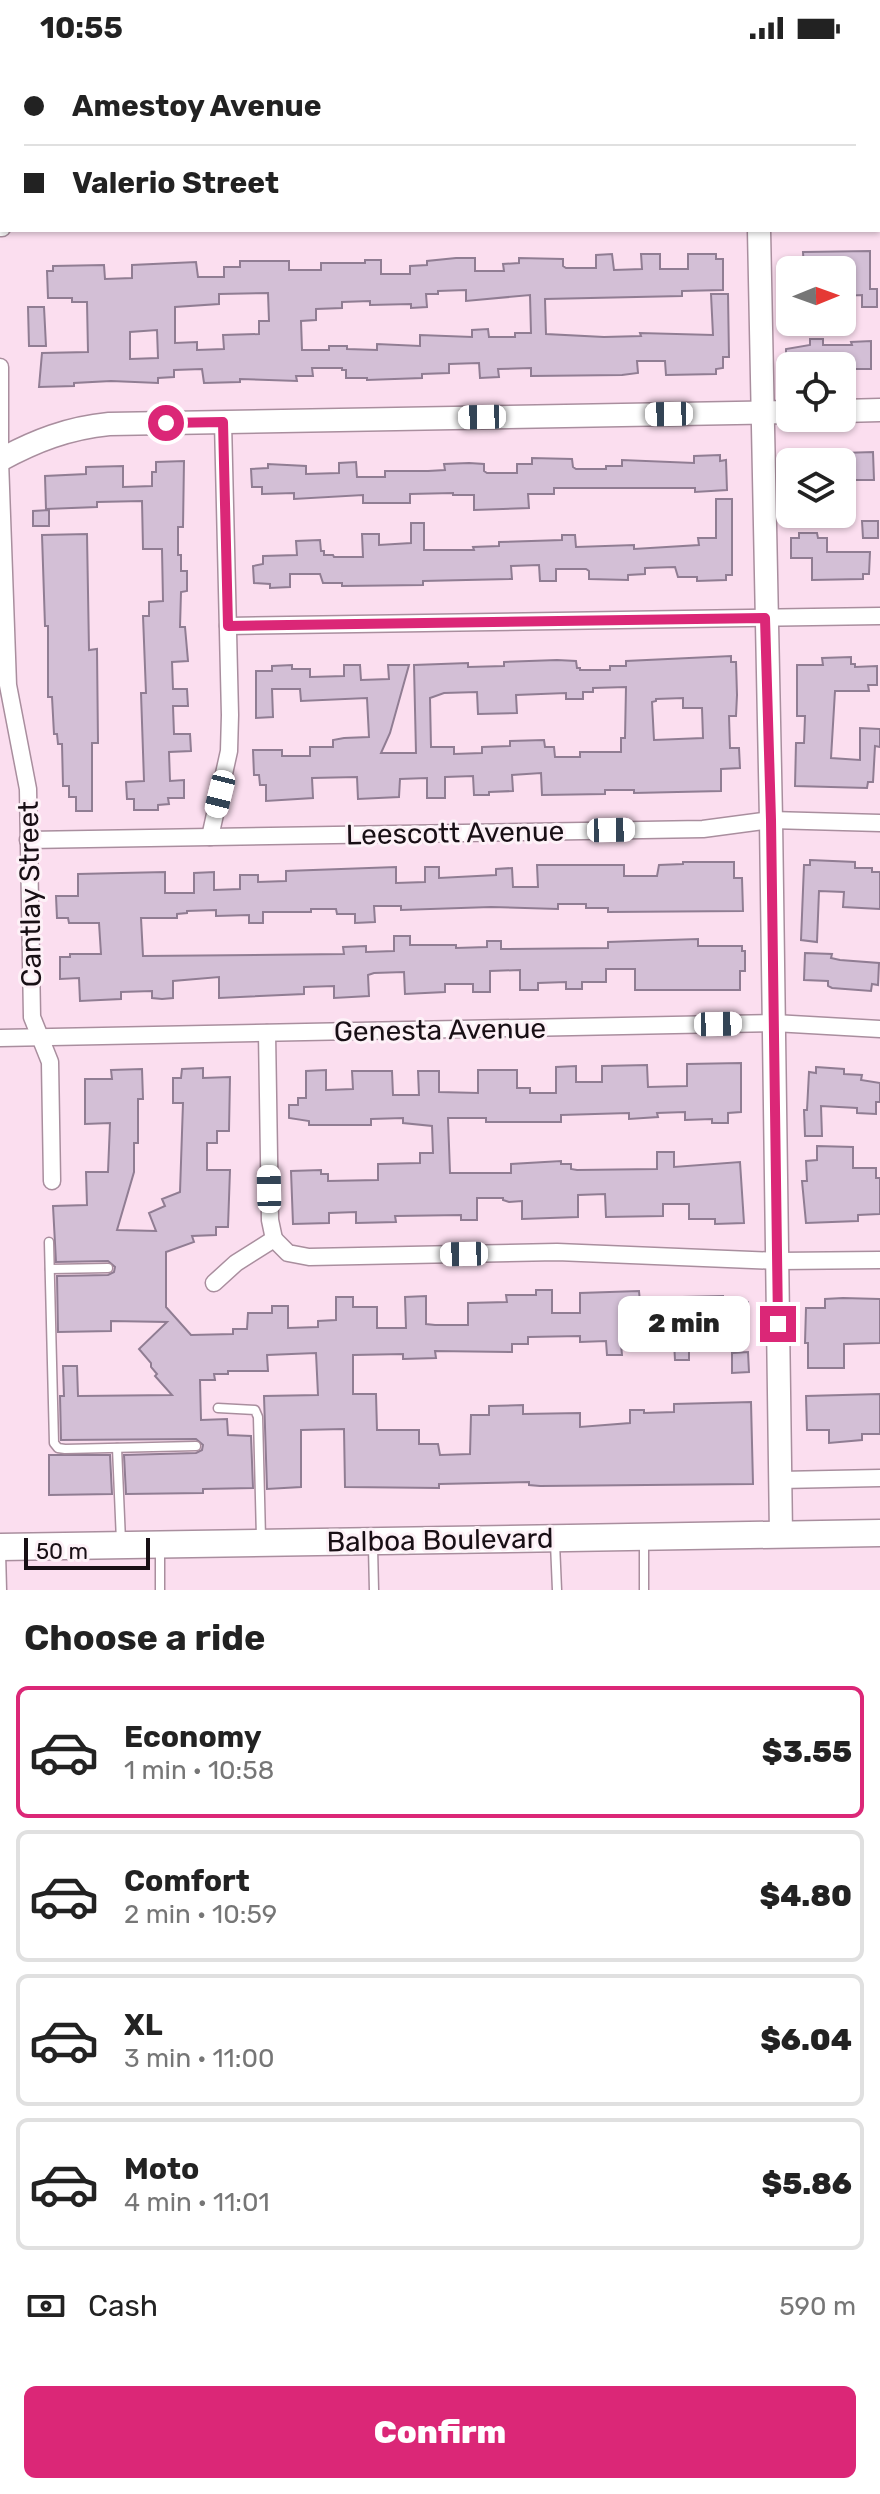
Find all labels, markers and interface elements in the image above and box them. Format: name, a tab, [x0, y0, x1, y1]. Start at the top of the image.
text: 10:55	[40, 10, 123, 46]
text: Amestoy Avenue	[72, 88, 322, 124]
text: Valerio Street	[72, 165, 279, 201]
north arrow	[776, 256, 856, 336]
map controls	[776, 256, 856, 528]
button: locate	[776, 352, 856, 432]
car	[645, 402, 693, 426]
route start	[148, 405, 184, 441]
car	[458, 405, 506, 429]
button: layers	[776, 448, 856, 528]
car	[203, 768, 237, 820]
street label: Cantlay Street	[12, 801, 48, 987]
street label: Leescott Avenue	[345, 815, 565, 851]
car	[587, 818, 635, 842]
street label: Genesta Avenue	[334, 1012, 546, 1048]
car	[694, 1012, 742, 1036]
car	[257, 1165, 281, 1213]
car	[440, 1242, 488, 1266]
callout: 2 min	[618, 1296, 750, 1352]
route end	[760, 1306, 796, 1342]
text: 2 min	[648, 1308, 720, 1339]
street label: Balboa Boulevard	[326, 1522, 554, 1558]
scale bar	[24, 1534, 150, 1570]
text: 50 m	[36, 1538, 88, 1565]
text: Choose a ride	[24, 1616, 265, 1659]
icon: car	[28, 1716, 100, 1788]
text: Economy	[124, 1719, 262, 1755]
text: $3.55	[762, 1734, 852, 1770]
text: 1 min · 10:58	[124, 1755, 274, 1786]
icon: car	[28, 1860, 100, 1932]
text: Comfort	[124, 1863, 250, 1899]
text: $4.80	[760, 1878, 852, 1914]
text: 2 min · 10:59	[124, 1899, 277, 1930]
icon: car	[28, 2004, 100, 2076]
text: XL	[124, 2007, 163, 2043]
text: $6.04	[760, 2022, 852, 2058]
text: 3 min · 11:00	[124, 2043, 274, 2074]
icon: car	[28, 2148, 100, 2220]
text: Moto	[124, 2151, 199, 2187]
text: $5.86	[762, 2166, 852, 2202]
text: 4 min · 11:01	[124, 2187, 270, 2218]
icon: cash	[24, 2284, 68, 2328]
text: Cash	[88, 2288, 158, 2324]
text: 590 m	[779, 2291, 856, 2322]
button: Confirm	[24, 2386, 856, 2478]

